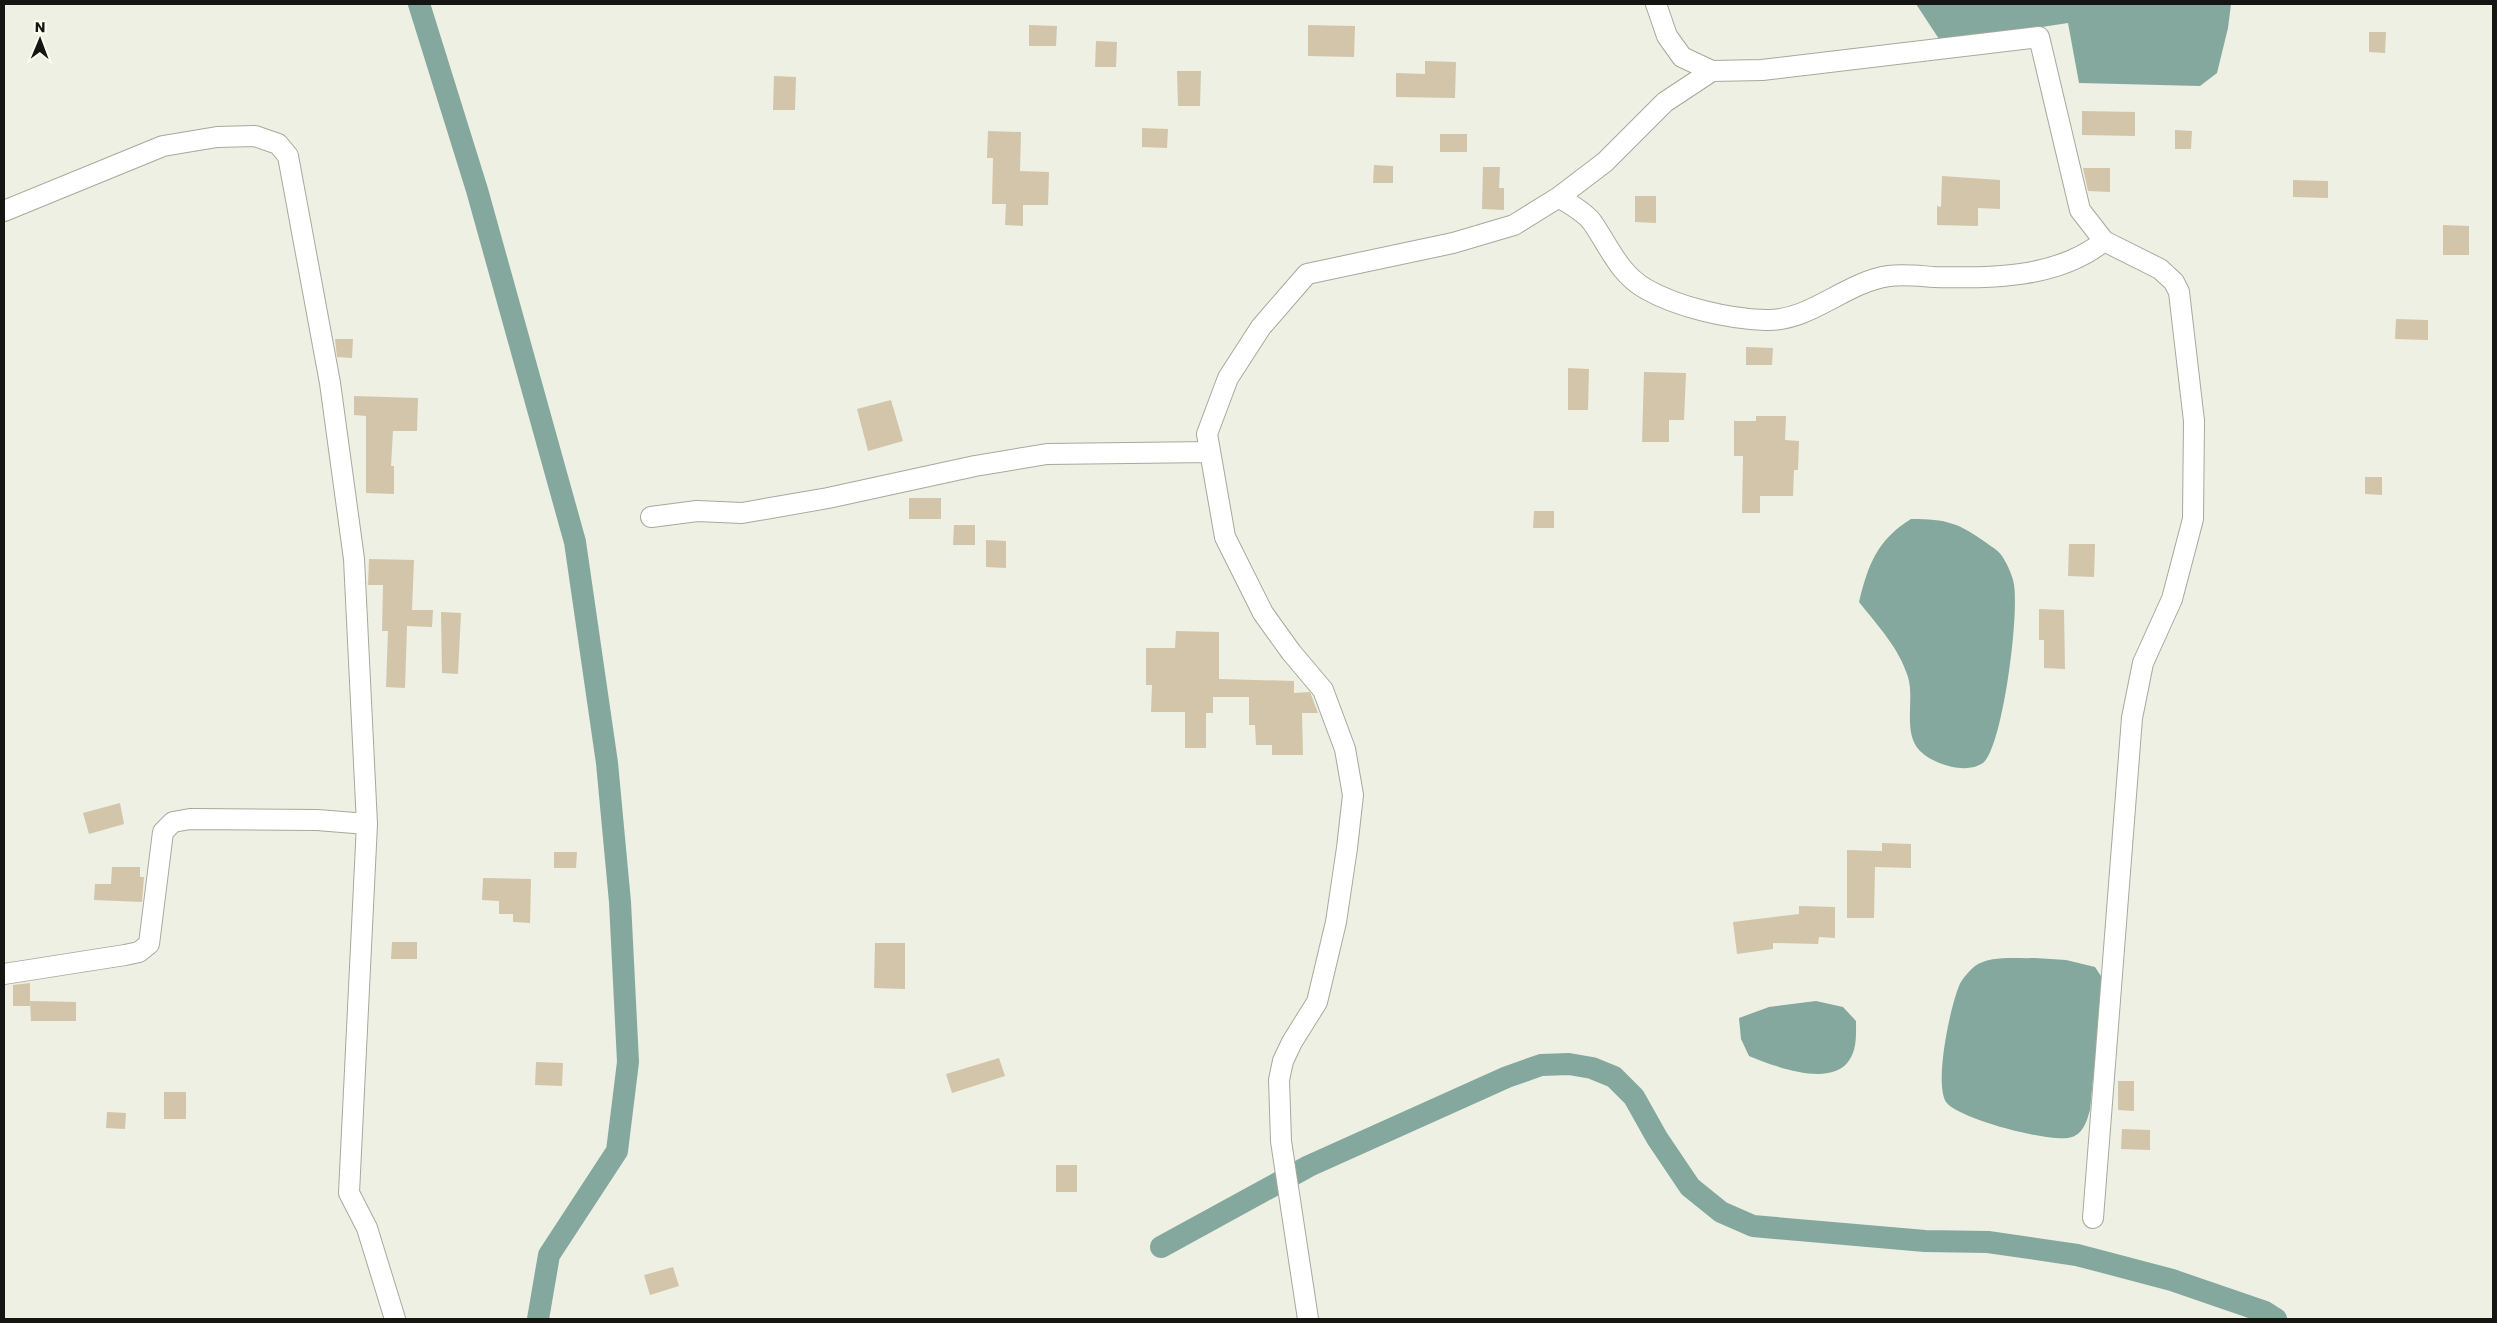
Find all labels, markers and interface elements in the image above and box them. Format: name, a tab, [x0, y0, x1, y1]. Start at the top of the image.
north arrow	[15, 15, 65, 65]
text: N	[35, 17, 46, 37]

